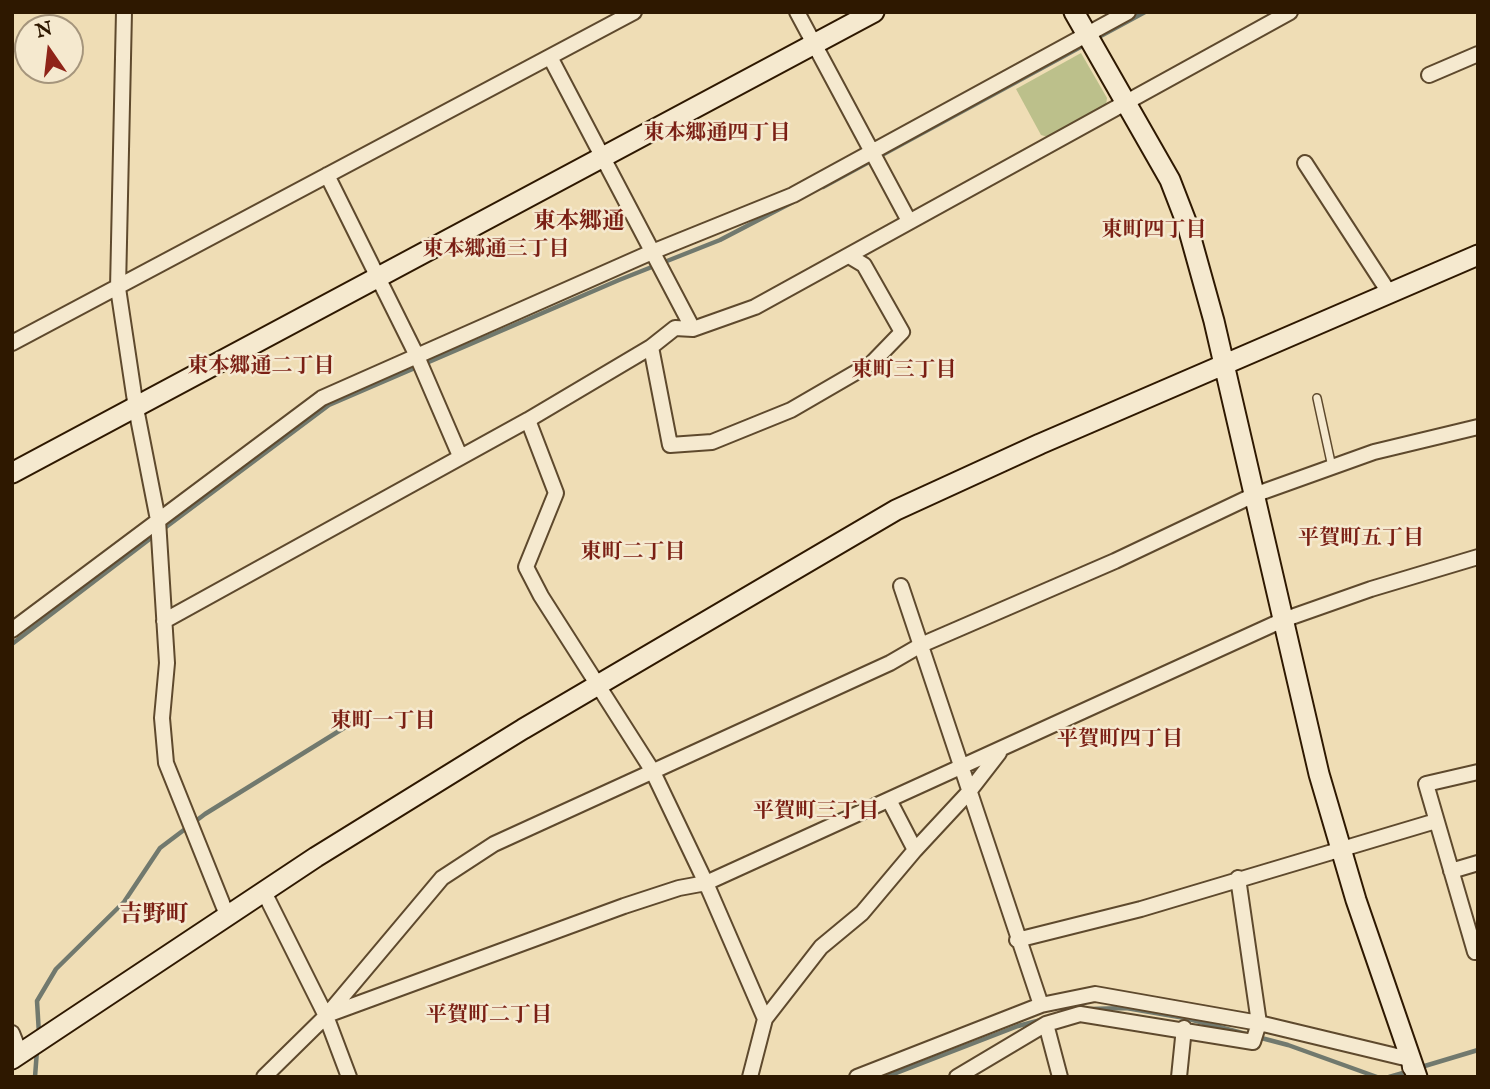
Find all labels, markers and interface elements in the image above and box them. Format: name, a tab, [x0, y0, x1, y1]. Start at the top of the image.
north arrow	[14, 14, 84, 84]
text: N	[34, 17, 55, 44]
district label: 東本郷通四丁目	[644, 122, 790, 148]
district label: 東本郷通	[533, 209, 625, 237]
district label: 東町四丁目	[1102, 219, 1206, 245]
district label: 東本郷通三丁目	[423, 238, 569, 264]
district label: 東本郷通二丁目	[188, 355, 334, 381]
district label: 東町三丁目	[852, 359, 956, 385]
district label: 平賀町五丁目	[1298, 527, 1424, 553]
district label: 東町二丁目	[581, 541, 685, 567]
district label: 東町一丁目	[331, 710, 435, 736]
district label: 平賀町四丁目	[1057, 728, 1183, 754]
district label: 平賀町三丁目	[753, 800, 879, 826]
district label: 吉野町	[120, 902, 188, 930]
district label: 平賀町二丁目	[426, 1004, 552, 1030]

